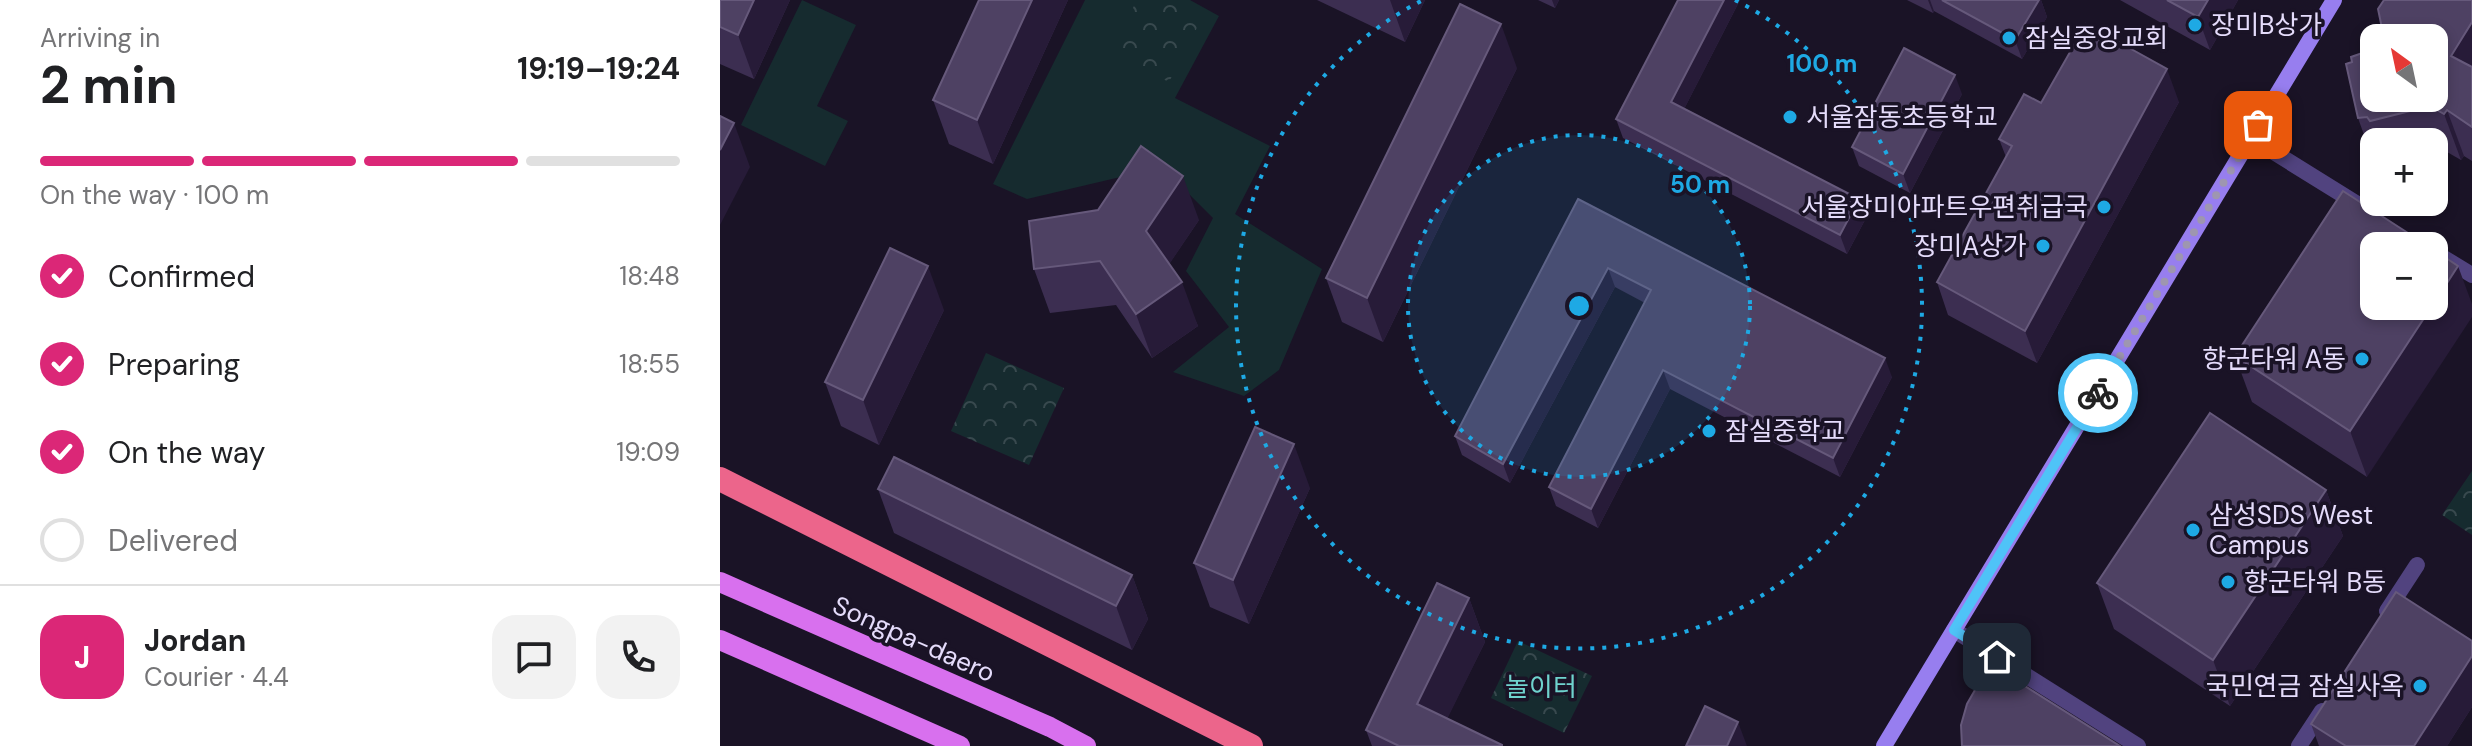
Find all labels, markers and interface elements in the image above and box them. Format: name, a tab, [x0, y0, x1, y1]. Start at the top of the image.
place label: 장미B상가	[2211, 8, 2322, 42]
marker: 장미B상가	[2186, 16, 2204, 34]
text: Arriving in	[40, 21, 160, 55]
place label: 잠실중앙교회	[2025, 21, 2169, 55]
north arrow	[2360, 24, 2448, 112]
map controls	[2360, 24, 2448, 320]
marker: 잠실중앙교회	[2000, 29, 2018, 47]
text: 100 m	[1787, 48, 1857, 79]
text: 19:19–19:24	[517, 49, 680, 88]
text: 2 min	[40, 51, 178, 119]
pin	[2224, 91, 2292, 159]
place label: 서울잠동초등학교	[1806, 100, 1997, 134]
icon: bag	[2236, 103, 2280, 147]
marker: 서울잠동초등학교	[1781, 108, 1799, 126]
button: +	[2360, 128, 2448, 216]
text: 50 m	[1670, 169, 1730, 200]
text: On the way · 100 m	[40, 178, 269, 212]
place label: 서울장미아파트우편취급국	[1801, 190, 2088, 224]
marker: 서울장미아파트우편취급국	[2095, 198, 2113, 216]
place label: 장미A상가	[1914, 229, 2027, 263]
button: −	[2360, 232, 2448, 320]
marker: 장미A상가	[2034, 237, 2052, 255]
icon: check	[40, 254, 84, 298]
text: Confirmed	[108, 257, 255, 296]
text: 18:48	[619, 259, 680, 293]
centre of rings	[1565, 292, 1593, 320]
icon: check	[40, 342, 84, 386]
place label: 향군타워 A동	[2202, 342, 2346, 376]
text: Preparing	[108, 345, 240, 384]
text: 18:55	[619, 347, 680, 381]
marker: 향군타워 A동	[2353, 350, 2371, 368]
courier	[2058, 353, 2138, 433]
icon: bike	[2076, 371, 2120, 415]
place label: 잠실중학교	[1725, 414, 1845, 448]
marker: 잠실중학교	[1700, 422, 1718, 440]
icon: check	[40, 430, 84, 474]
text: On the way	[108, 433, 265, 472]
text: 19:09	[616, 435, 680, 469]
place label: 삼성SDS West Campus	[2209, 498, 2373, 562]
text: Delivered	[108, 521, 238, 560]
marker: 삼성SDS West Campus	[2184, 521, 2202, 539]
place label: 향군타워 B동	[2244, 565, 2386, 599]
marker: 향군타워 B동	[2219, 573, 2237, 591]
street label: Songpa-daero	[828, 588, 1000, 690]
button: chat	[492, 615, 576, 699]
button: phone	[596, 615, 680, 699]
text: Jordan	[144, 621, 246, 660]
pin	[1963, 623, 2031, 691]
icon: home	[1975, 635, 2019, 679]
text: J	[74, 638, 90, 677]
text: Courier · 4.4	[144, 660, 289, 694]
place label: 국민연금 잠실사옥	[2206, 669, 2404, 703]
park label: 놀이터	[1505, 670, 1577, 704]
marker: 국민연금 잠실사옥	[2411, 677, 2429, 695]

